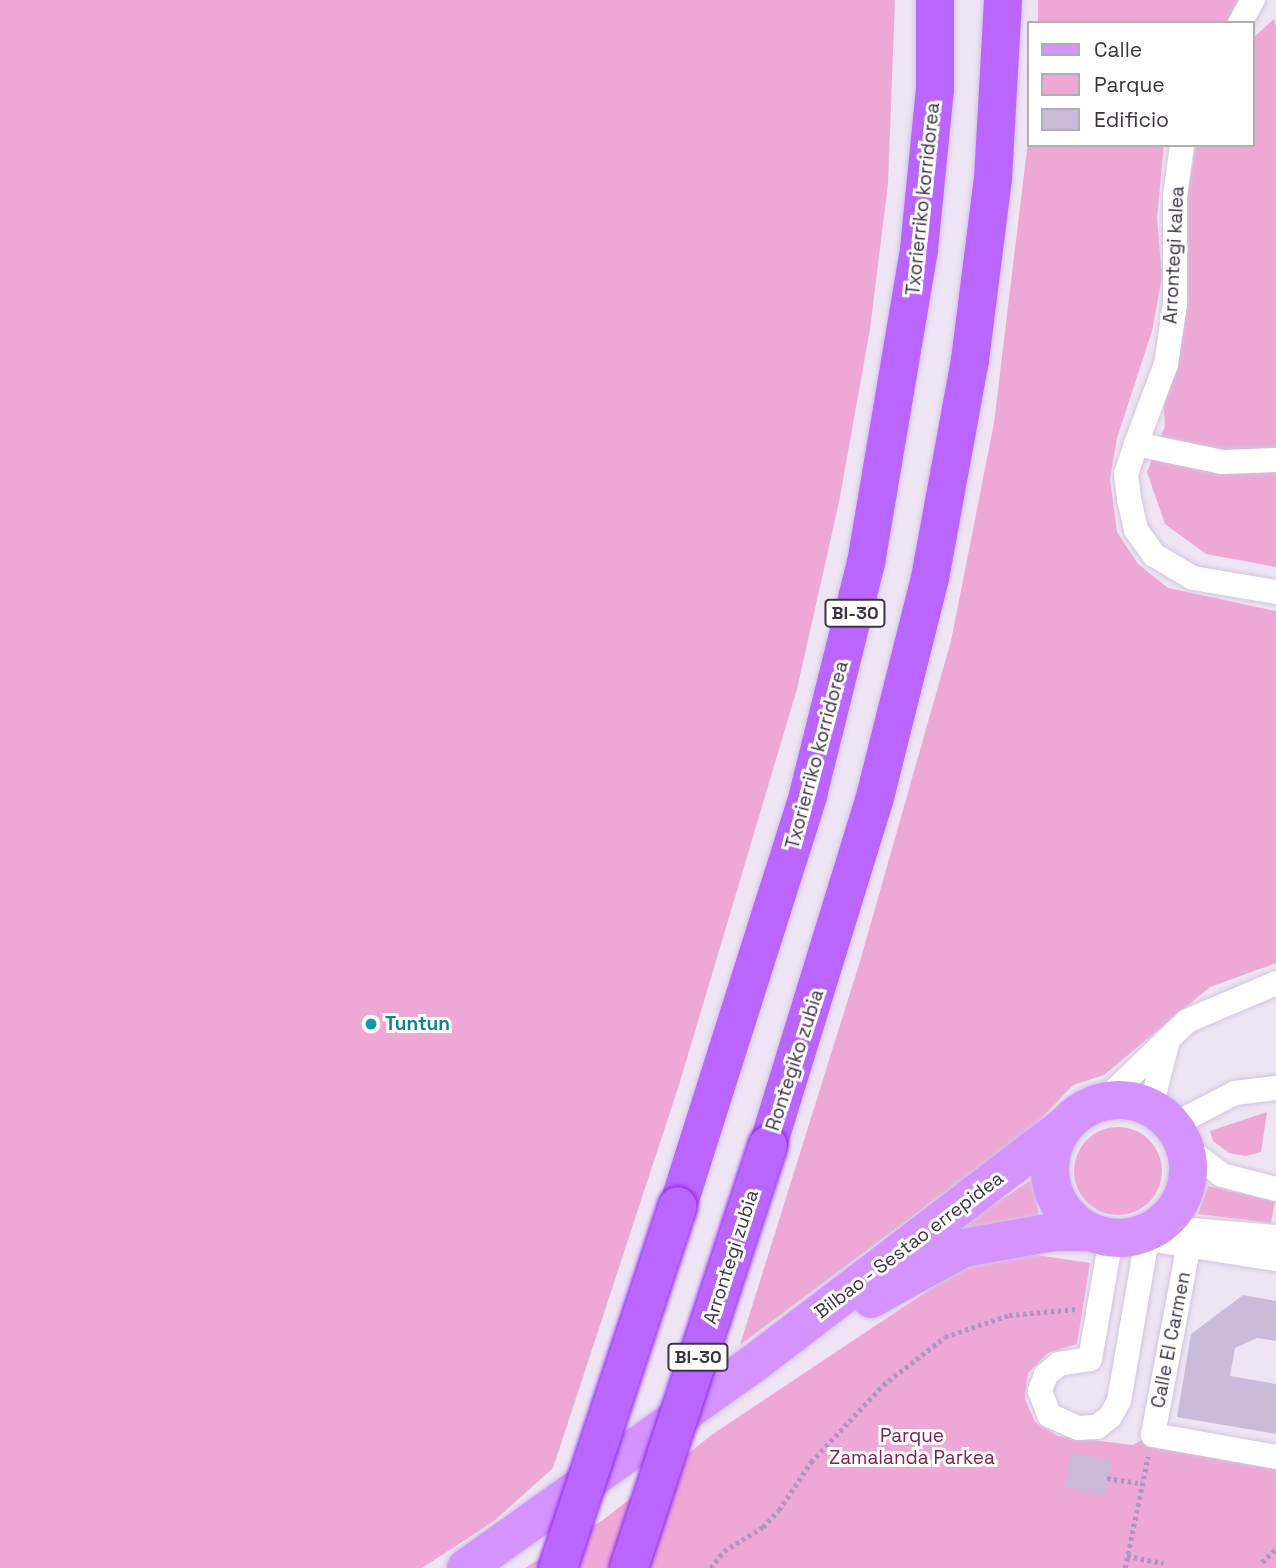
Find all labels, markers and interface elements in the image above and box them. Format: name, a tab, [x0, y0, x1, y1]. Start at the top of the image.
legend	[1028, 21, 1255, 147]
text: Calle	[1094, 36, 1142, 63]
text: Parque	[1094, 71, 1165, 98]
street label: Txorierriko korridorea	[902, 101, 944, 297]
text: Edificio	[1094, 106, 1169, 133]
street label: Arrontegi kalea	[1159, 185, 1189, 325]
road number: BI-30	[824, 598, 886, 628]
street label: Txorierriko korridorea	[781, 658, 853, 852]
street label: Rontegiko zubia	[761, 986, 829, 1134]
place label: Tuntun	[385, 1013, 450, 1035]
marker: Tuntun	[363, 1016, 379, 1032]
street label: Bilbao - Sestao errepidea	[810, 1166, 1008, 1324]
street label: Arrontegi zubia	[699, 1187, 763, 1327]
street label: Calle El Carmen	[1147, 1270, 1195, 1410]
road number: BI-30	[666, 1342, 730, 1372]
park label: Parque Zamalanda Parkea	[829, 1425, 995, 1469]

